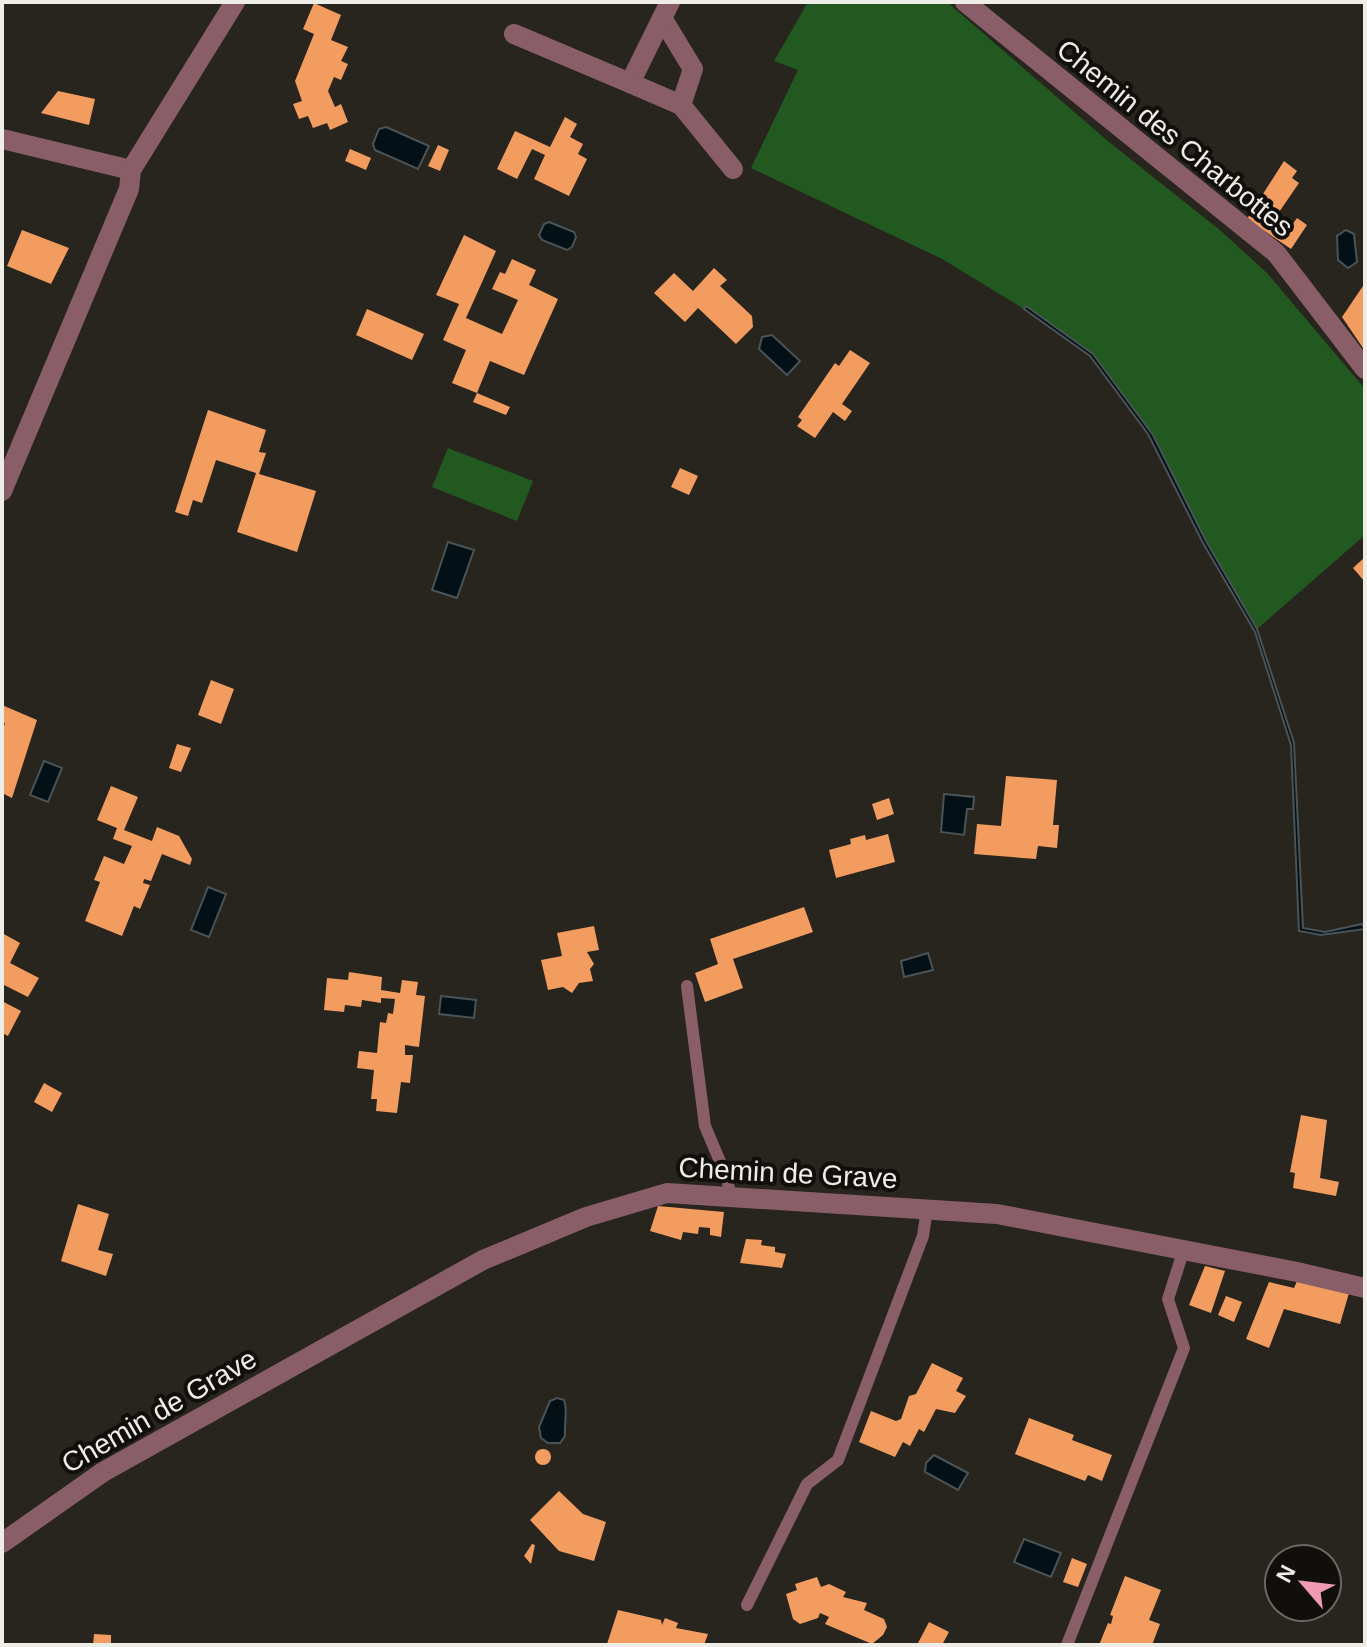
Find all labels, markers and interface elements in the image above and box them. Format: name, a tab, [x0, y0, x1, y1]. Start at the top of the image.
street label: Chemin des Charbottes	[1051, 33, 1299, 243]
street label: Chemin de Grave	[678, 1152, 898, 1194]
street label: Chemin de Grave	[56, 1343, 262, 1479]
north arrow	[1263, 1543, 1343, 1623]
text: N	[1271, 1561, 1301, 1587]

